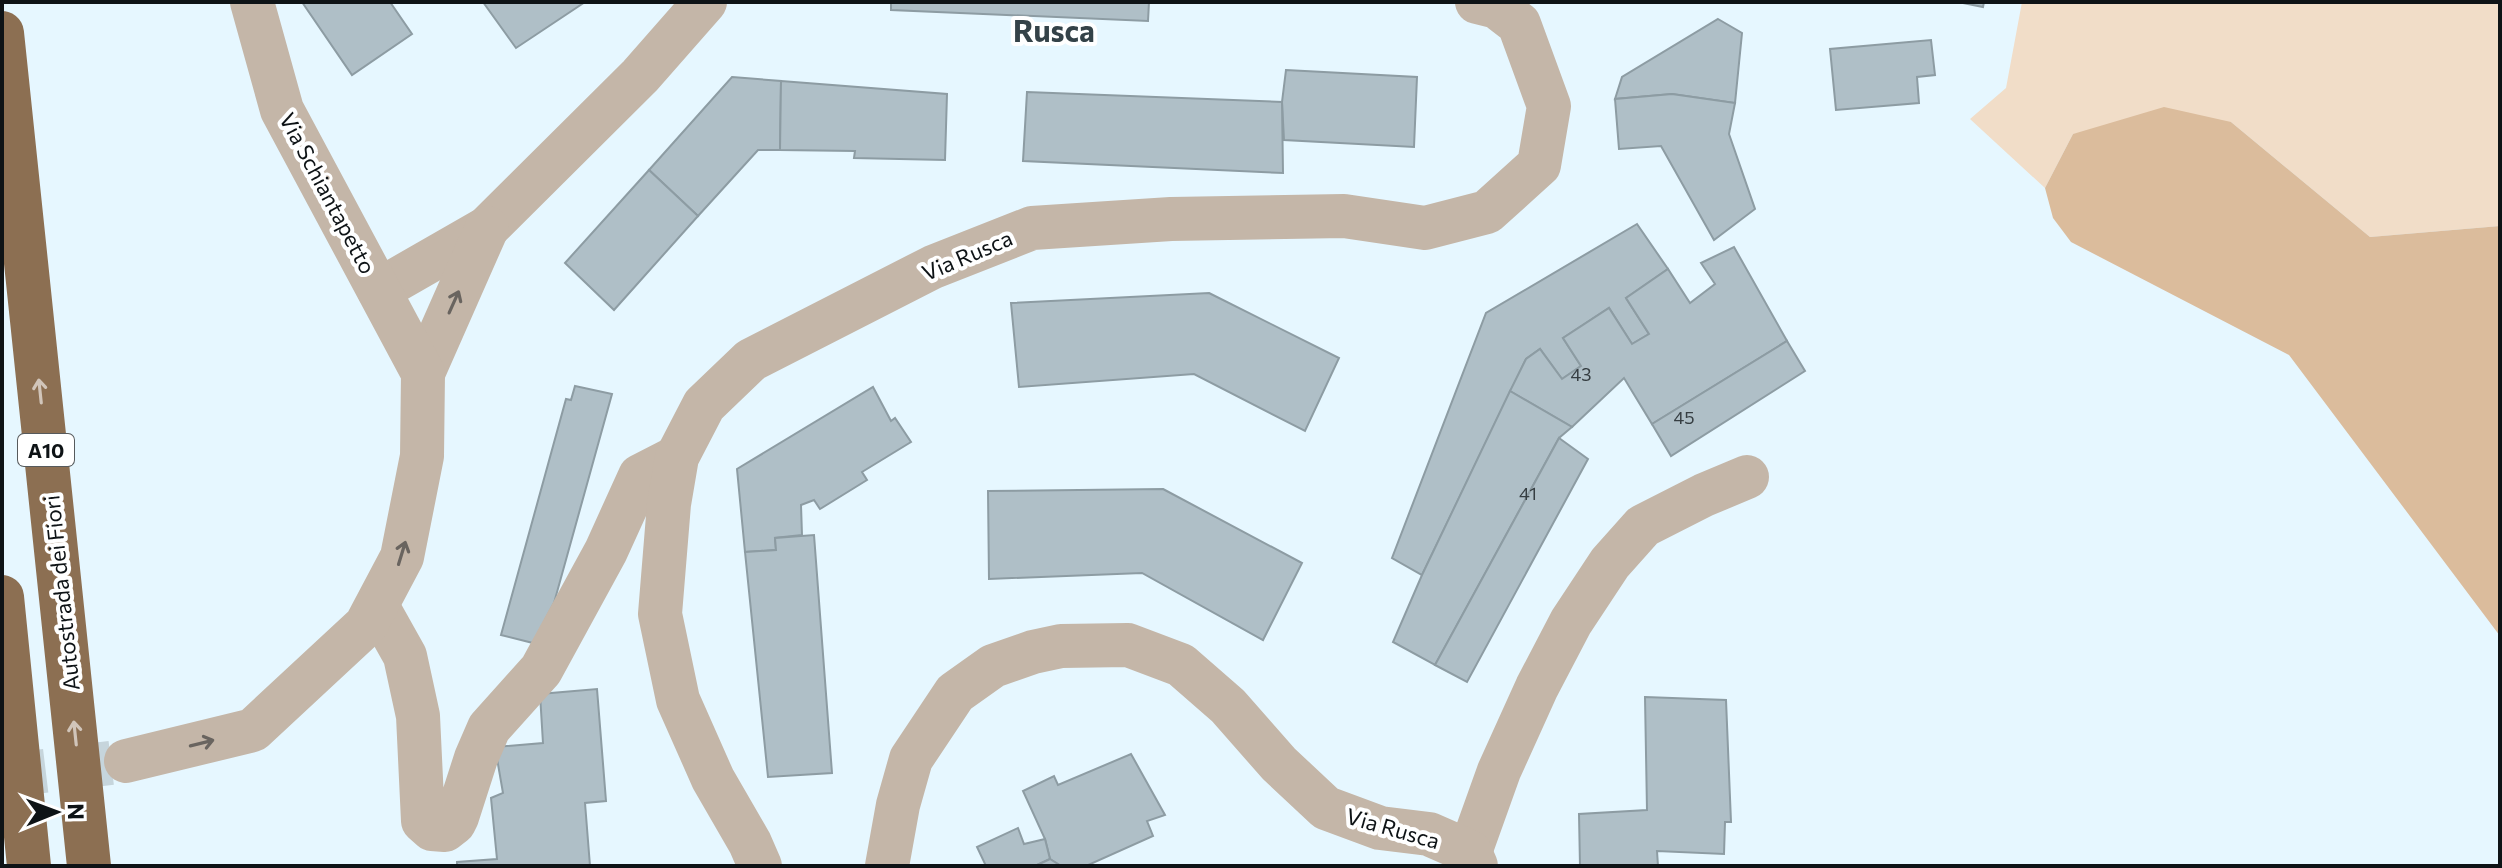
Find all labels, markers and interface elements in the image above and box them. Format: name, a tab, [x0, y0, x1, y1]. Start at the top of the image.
district label: Rusca	[1013, 11, 1095, 48]
street label: Via Schiantapetto	[274, 108, 382, 278]
street label: Via Rusca	[918, 224, 1016, 286]
one-way arrow	[447, 290, 462, 314]
house number: 43	[1570, 363, 1592, 385]
one-way arrow	[32, 378, 47, 404]
house number: 45	[1673, 406, 1695, 428]
road number: A10	[18, 434, 74, 466]
house number: 41	[1519, 482, 1537, 504]
street label: Autostrada dei Fiori	[37, 494, 85, 692]
one-way arrow	[396, 541, 410, 566]
one-way arrow	[67, 720, 82, 747]
one-way arrow	[188, 735, 214, 750]
north arrow	[16, 772, 96, 852]
street label: Via Rusca	[1343, 802, 1443, 854]
text: N	[63, 803, 90, 820]

